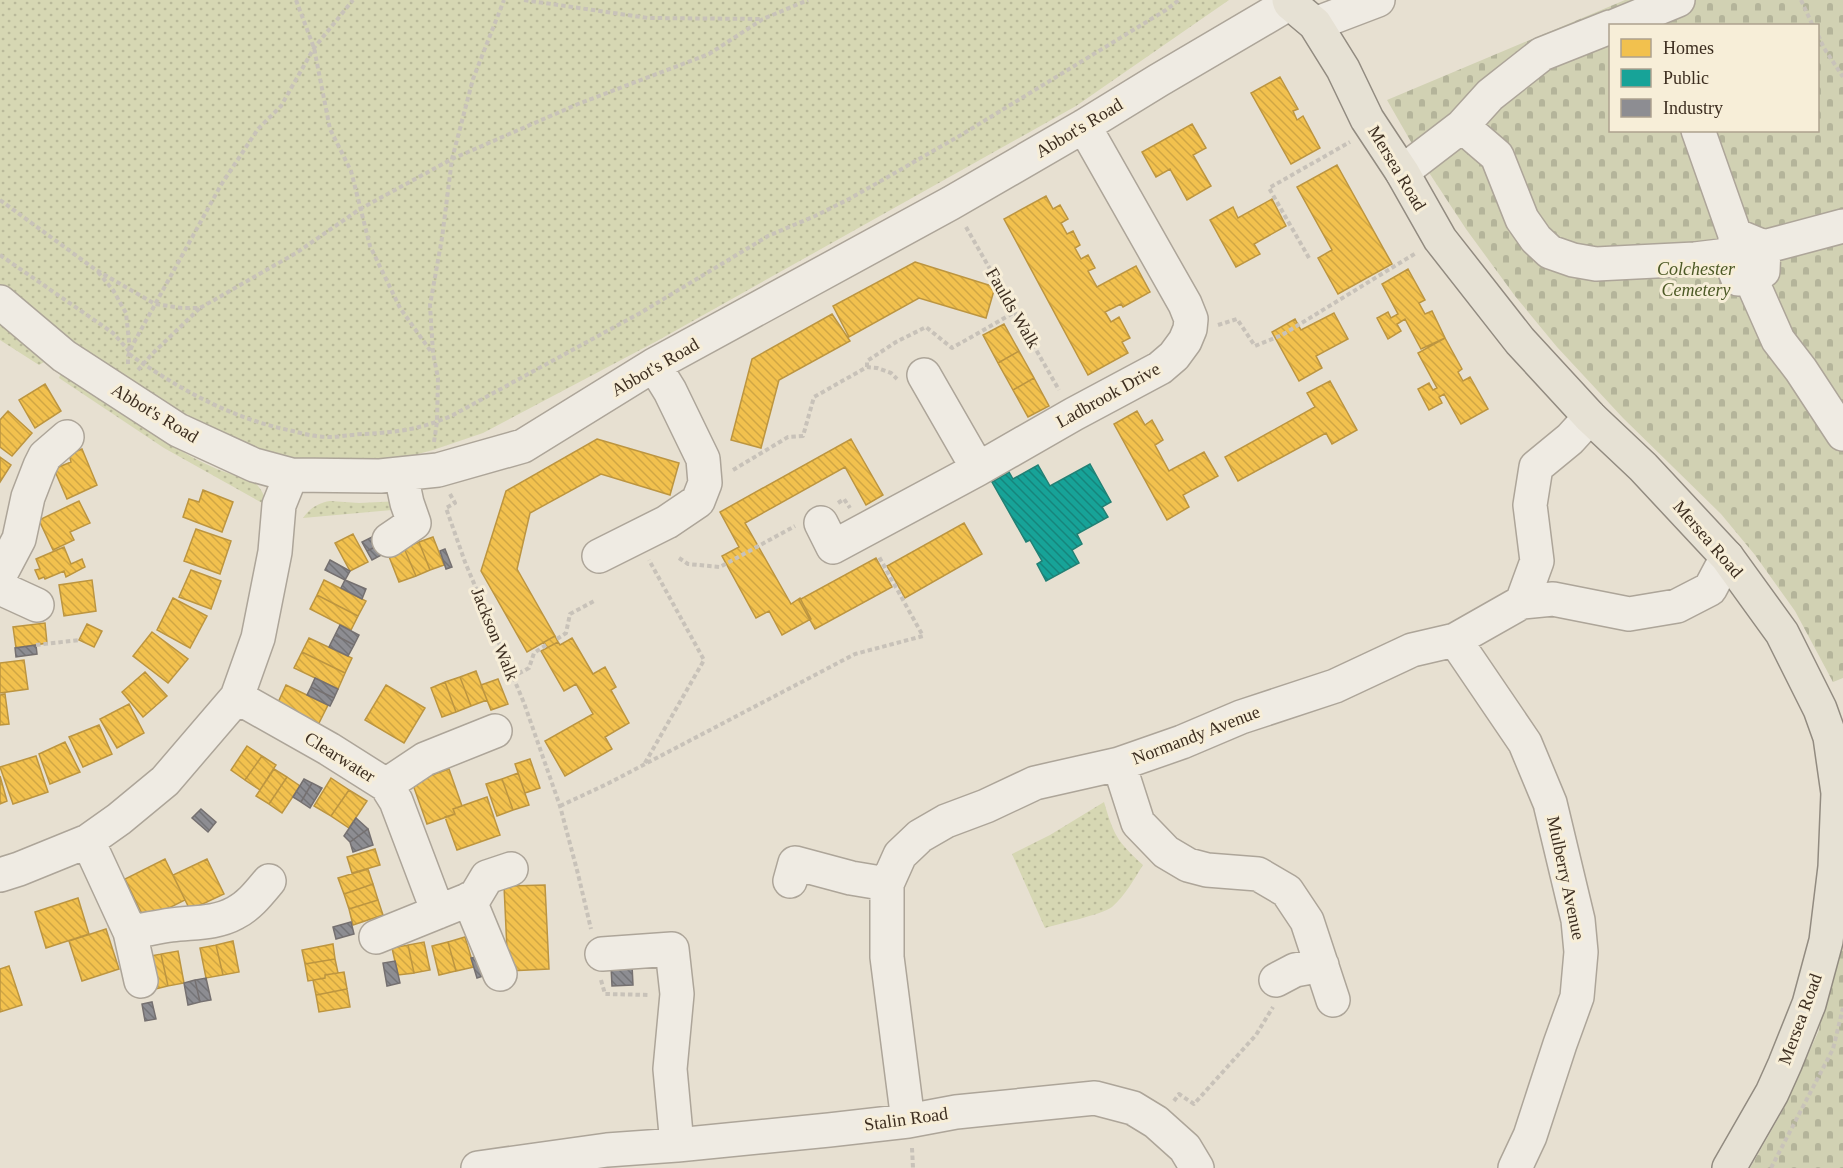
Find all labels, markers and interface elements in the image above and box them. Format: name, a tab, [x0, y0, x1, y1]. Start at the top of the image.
legend	[1609, 24, 1819, 132]
text: Homes	[1663, 38, 1714, 58]
text: Public	[1663, 68, 1709, 88]
street label: Abbot's Road	[1032, 94, 1126, 162]
text: Industry	[1663, 98, 1723, 118]
street label: Mersea Road	[1364, 122, 1430, 214]
park label: Colchester Cemetery	[1657, 259, 1736, 300]
street label: Faulds Walk	[982, 264, 1044, 352]
street label: Abbot's Road	[608, 334, 702, 400]
street label: Ladbrook Drive	[1053, 358, 1163, 432]
street label: Abbot's Road	[108, 379, 202, 447]
street label: Mersea Road	[1669, 496, 1747, 582]
street label: Jackson Walk	[467, 584, 523, 684]
street label: Normandy Avenue	[1129, 701, 1263, 769]
street label: Clearwater	[301, 728, 379, 786]
street label: Mulberry Avenue	[1543, 814, 1589, 942]
street label: Mersea Road	[1774, 971, 1826, 1067]
street label: Stalin Road	[863, 1103, 949, 1135]

